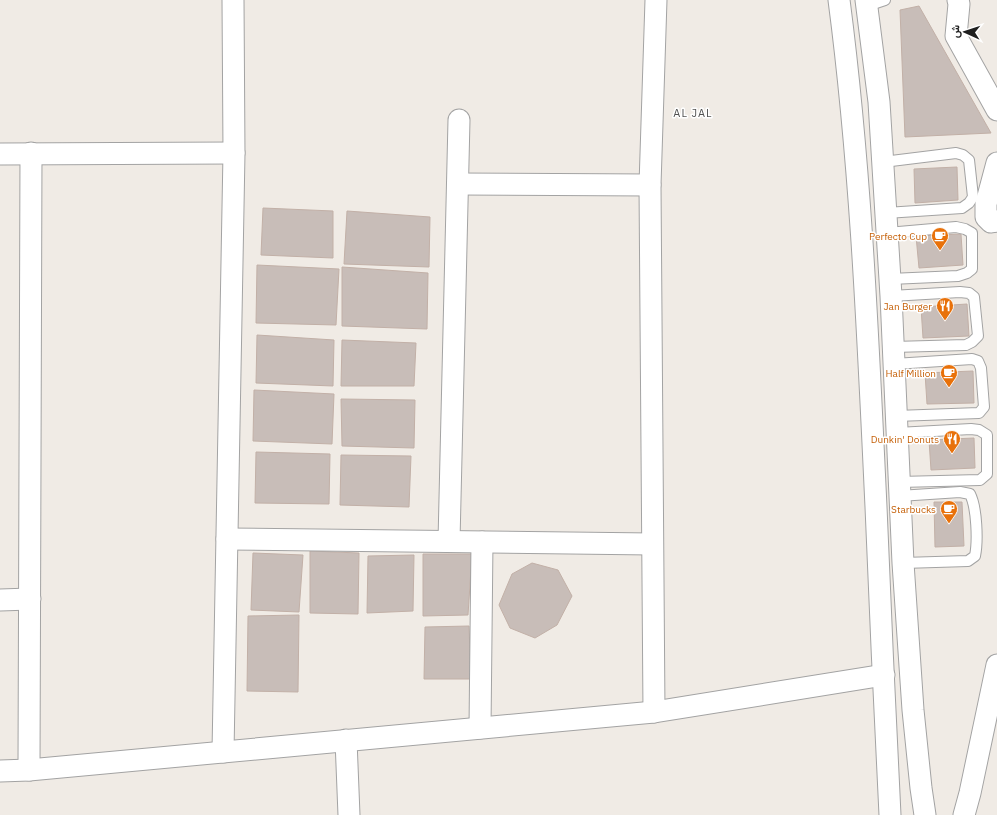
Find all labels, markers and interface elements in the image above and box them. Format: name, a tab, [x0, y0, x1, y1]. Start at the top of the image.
north arrow	[945, 12, 985, 52]
text: ش	[948, 25, 962, 38]
district label: AL JAL	[673, 106, 713, 120]
cafe icon: Perfecto Cup	[930, 226, 950, 251]
place label: Perfecto Cup	[869, 230, 927, 243]
restaurant icon: Jan Burger	[935, 296, 955, 321]
place label: Jan Burger	[883, 300, 932, 313]
cafe icon: Half Million	[939, 363, 959, 388]
place label: Half Million	[885, 367, 936, 380]
restaurant icon: Dunkin' Donuts	[942, 429, 962, 454]
place label: Dunkin' Donuts	[871, 433, 939, 446]
cafe icon: Starbucks	[939, 499, 959, 524]
place label: Starbucks	[891, 503, 936, 516]

